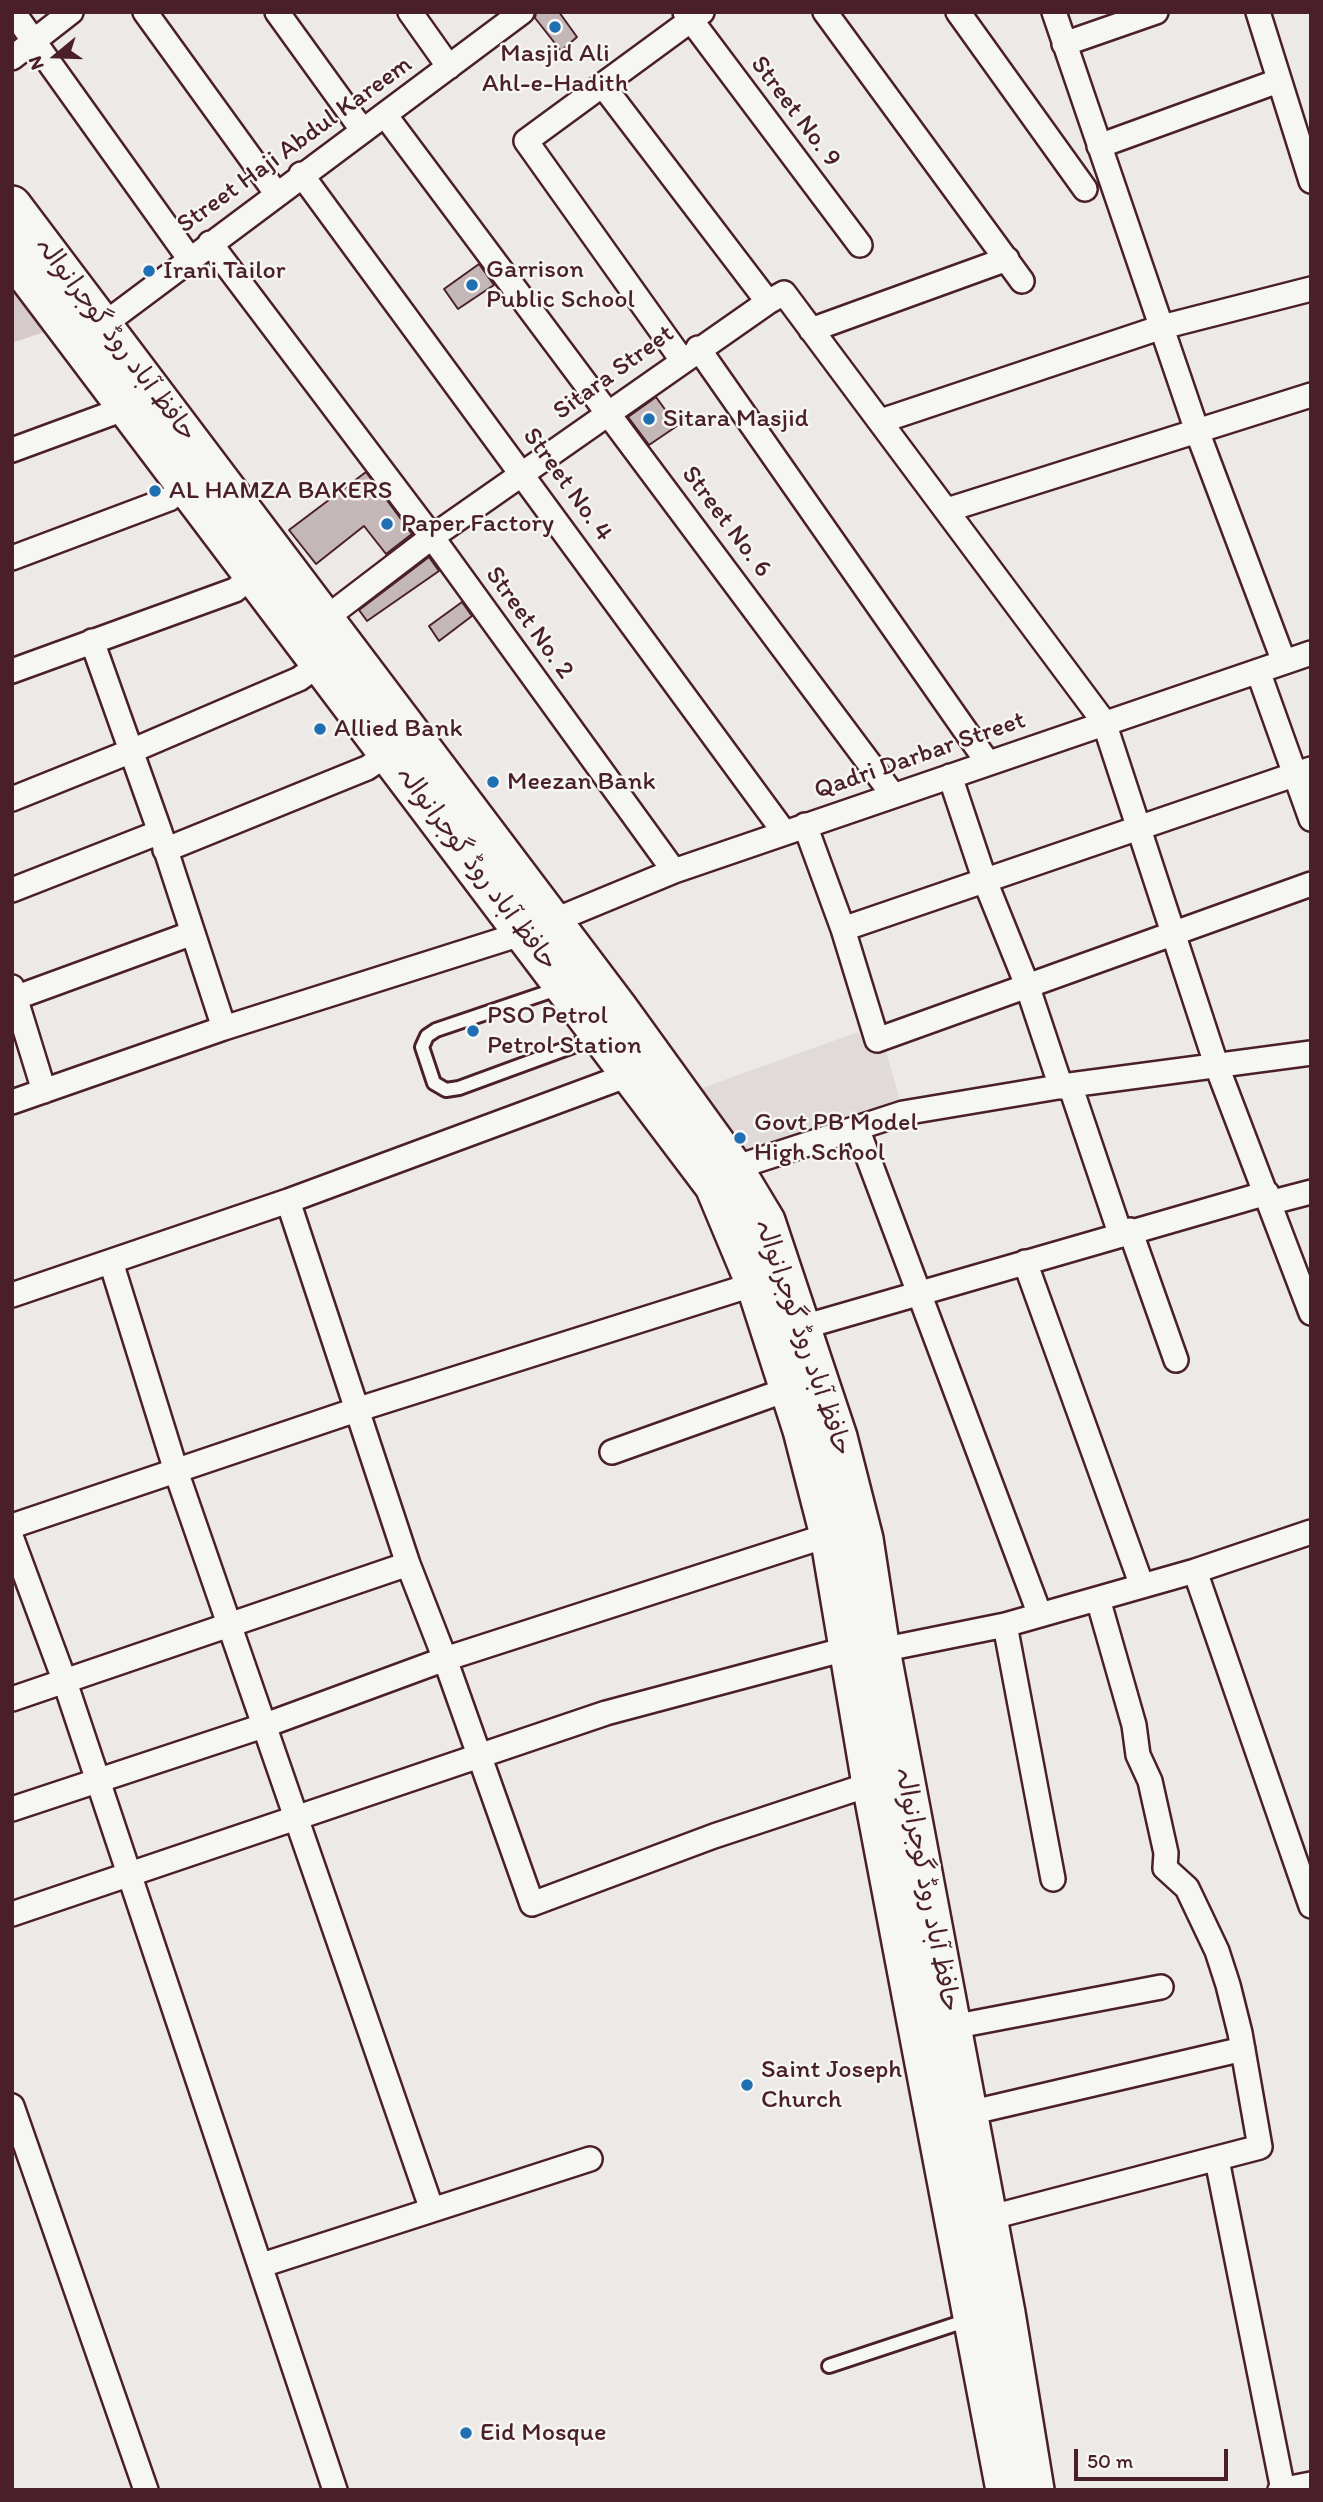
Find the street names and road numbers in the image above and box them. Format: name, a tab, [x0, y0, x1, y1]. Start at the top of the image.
street label: Street Haji Abdul Kareem	[171, 49, 419, 241]
street label: Street No. 9	[743, 50, 847, 174]
street label: حافظ آباد روڈ گوجرانوالہ	[28, 232, 202, 448]
street label: Sitara Street	[548, 319, 680, 427]
street label: Street No. 4	[515, 422, 619, 548]
street label: Street No. 6	[674, 460, 778, 584]
street label: Street No. 2	[478, 561, 580, 685]
street label: Qadri Darbar Street	[810, 705, 1030, 807]
street label: حافظ آباد روڈ گوجرانوالہ	[389, 761, 563, 977]
street label: حافظ آباد روڈ گوجرانوالہ	[747, 1216, 857, 1460]
street label: حافظ آباد روڈ گوجرانوالہ	[887, 1765, 965, 2015]

